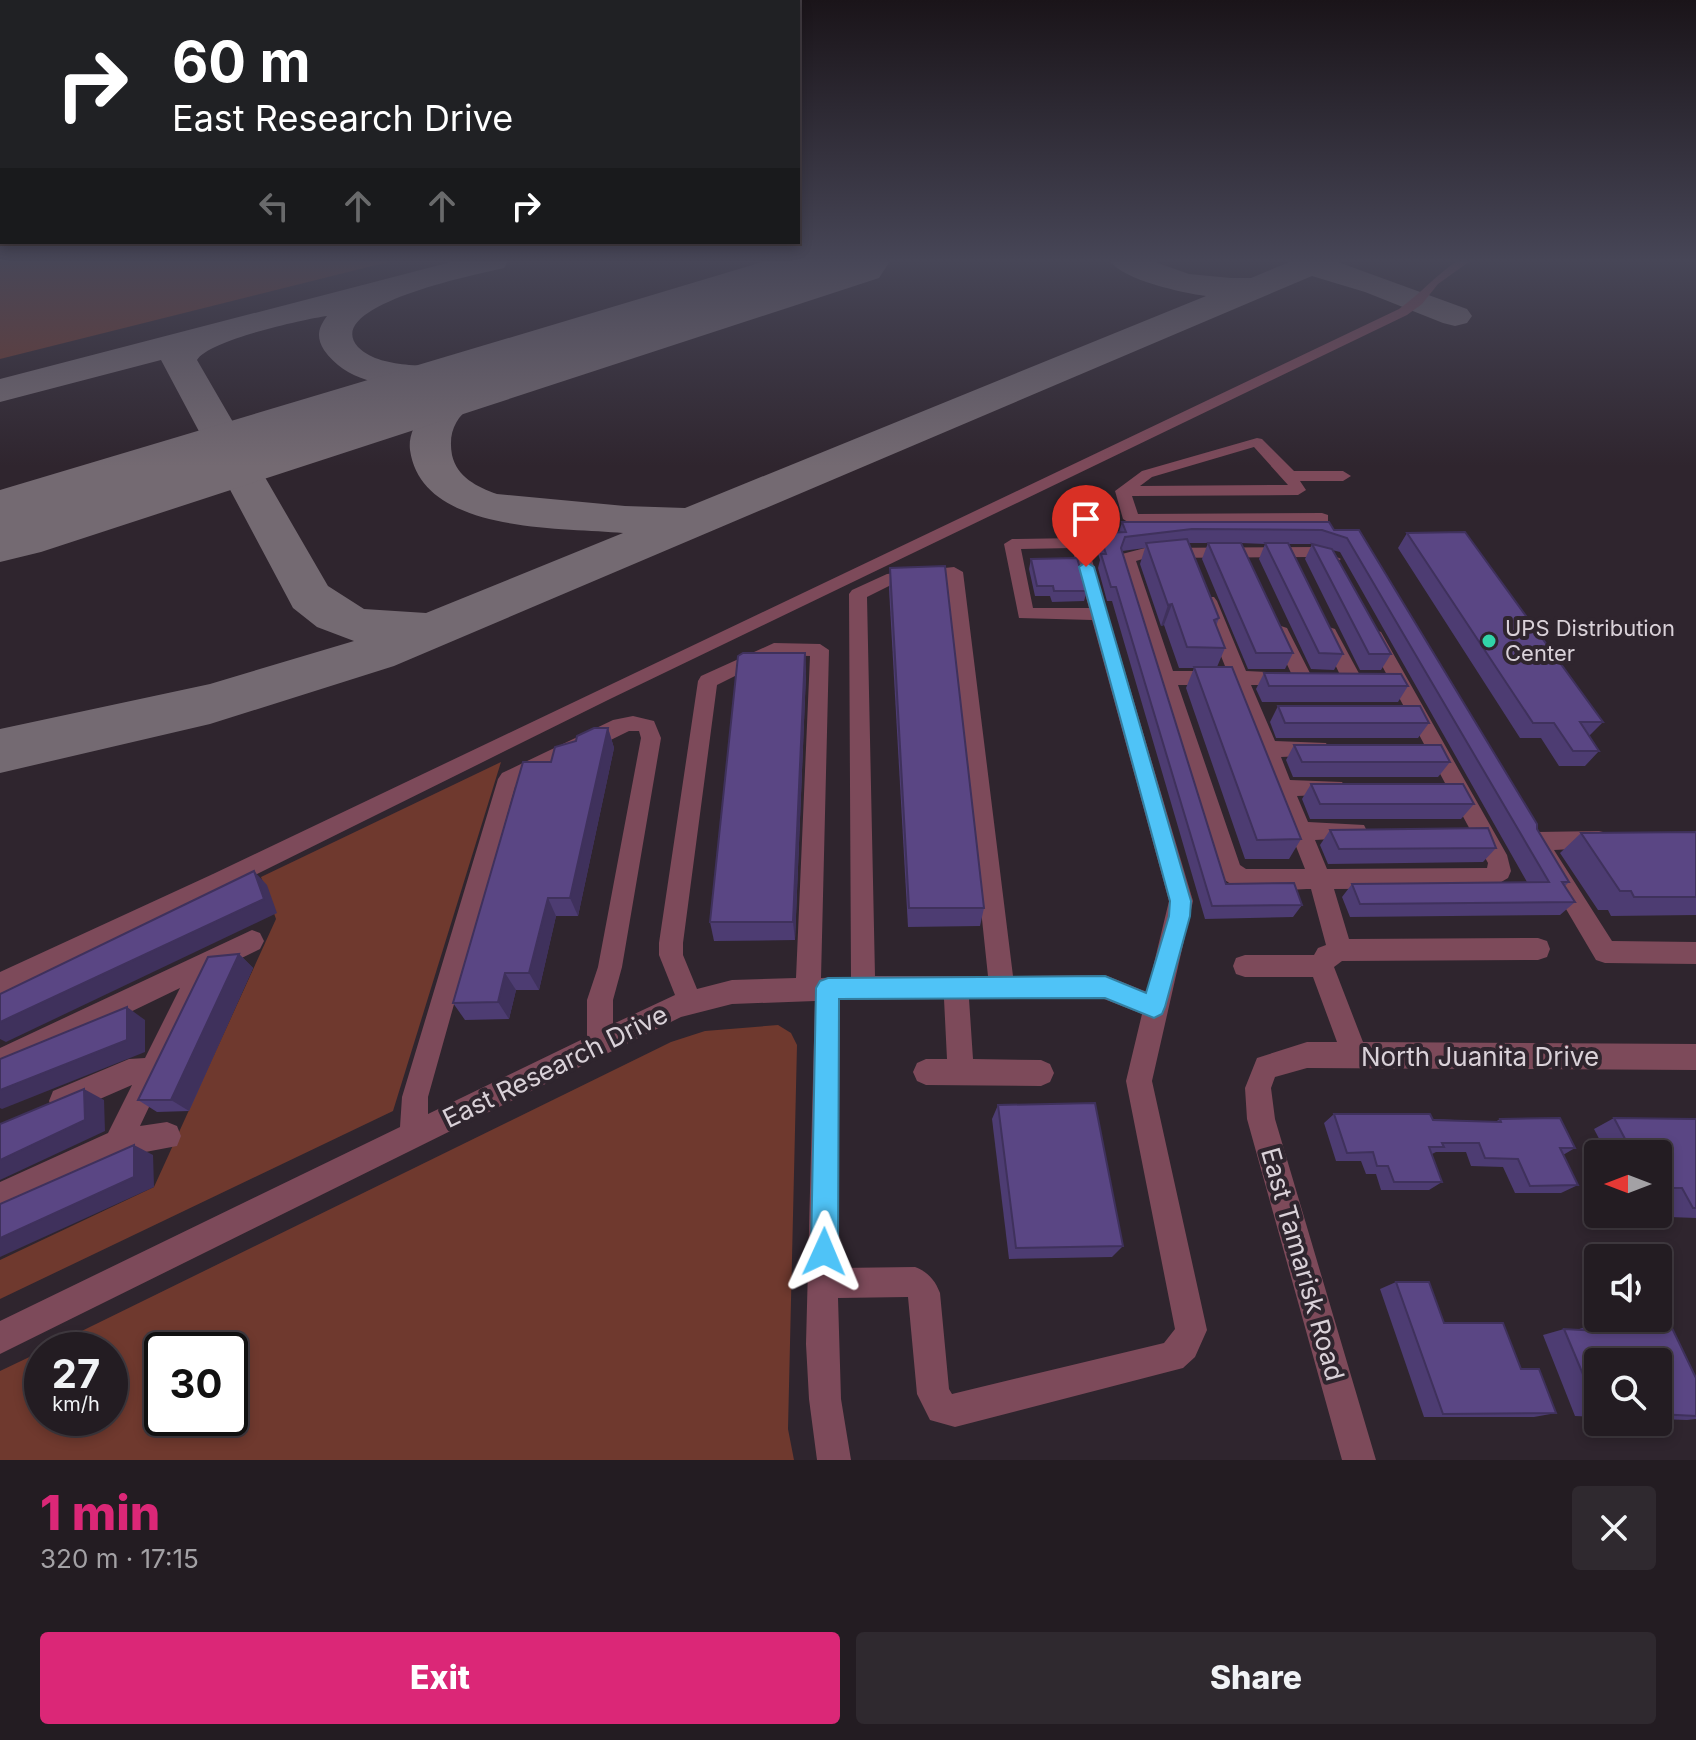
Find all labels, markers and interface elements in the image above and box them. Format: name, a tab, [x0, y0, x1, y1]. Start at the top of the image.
text: 60 m	[172, 28, 311, 96]
icon: right	[40, 32, 144, 136]
text: East Research Drive	[172, 96, 513, 140]
icon: left	[252, 184, 296, 228]
icon: ahead	[336, 184, 380, 228]
icon: ahead	[420, 184, 464, 228]
icon: right	[504, 184, 548, 228]
pin	[1052, 485, 1120, 567]
icon: arrive	[1064, 497, 1108, 541]
place label: UPS Distribution Center	[1505, 615, 1675, 666]
marker: UPS Distribution Center	[1480, 632, 1498, 650]
street label: East Research Drive	[437, 998, 673, 1134]
street label: North Juanita Drive	[1361, 1041, 1599, 1072]
north arrow	[1584, 1140, 1672, 1228]
map controls	[1584, 1140, 1672, 1436]
street label: East Tamarisk Road	[1255, 1144, 1351, 1384]
position arrow	[782, 1210, 866, 1294]
button: sound	[1584, 1244, 1672, 1332]
speed limit sign: 30	[144, 1332, 248, 1436]
button: search	[1584, 1348, 1672, 1436]
text: 27	[52, 1349, 100, 1398]
text: km/h	[52, 1392, 100, 1416]
text: 1 min	[40, 1483, 160, 1542]
button: close	[1572, 1486, 1656, 1570]
text: 320 m · 17:15	[40, 1543, 199, 1574]
button: Exit	[40, 1632, 840, 1724]
button: Share	[856, 1632, 1656, 1724]

